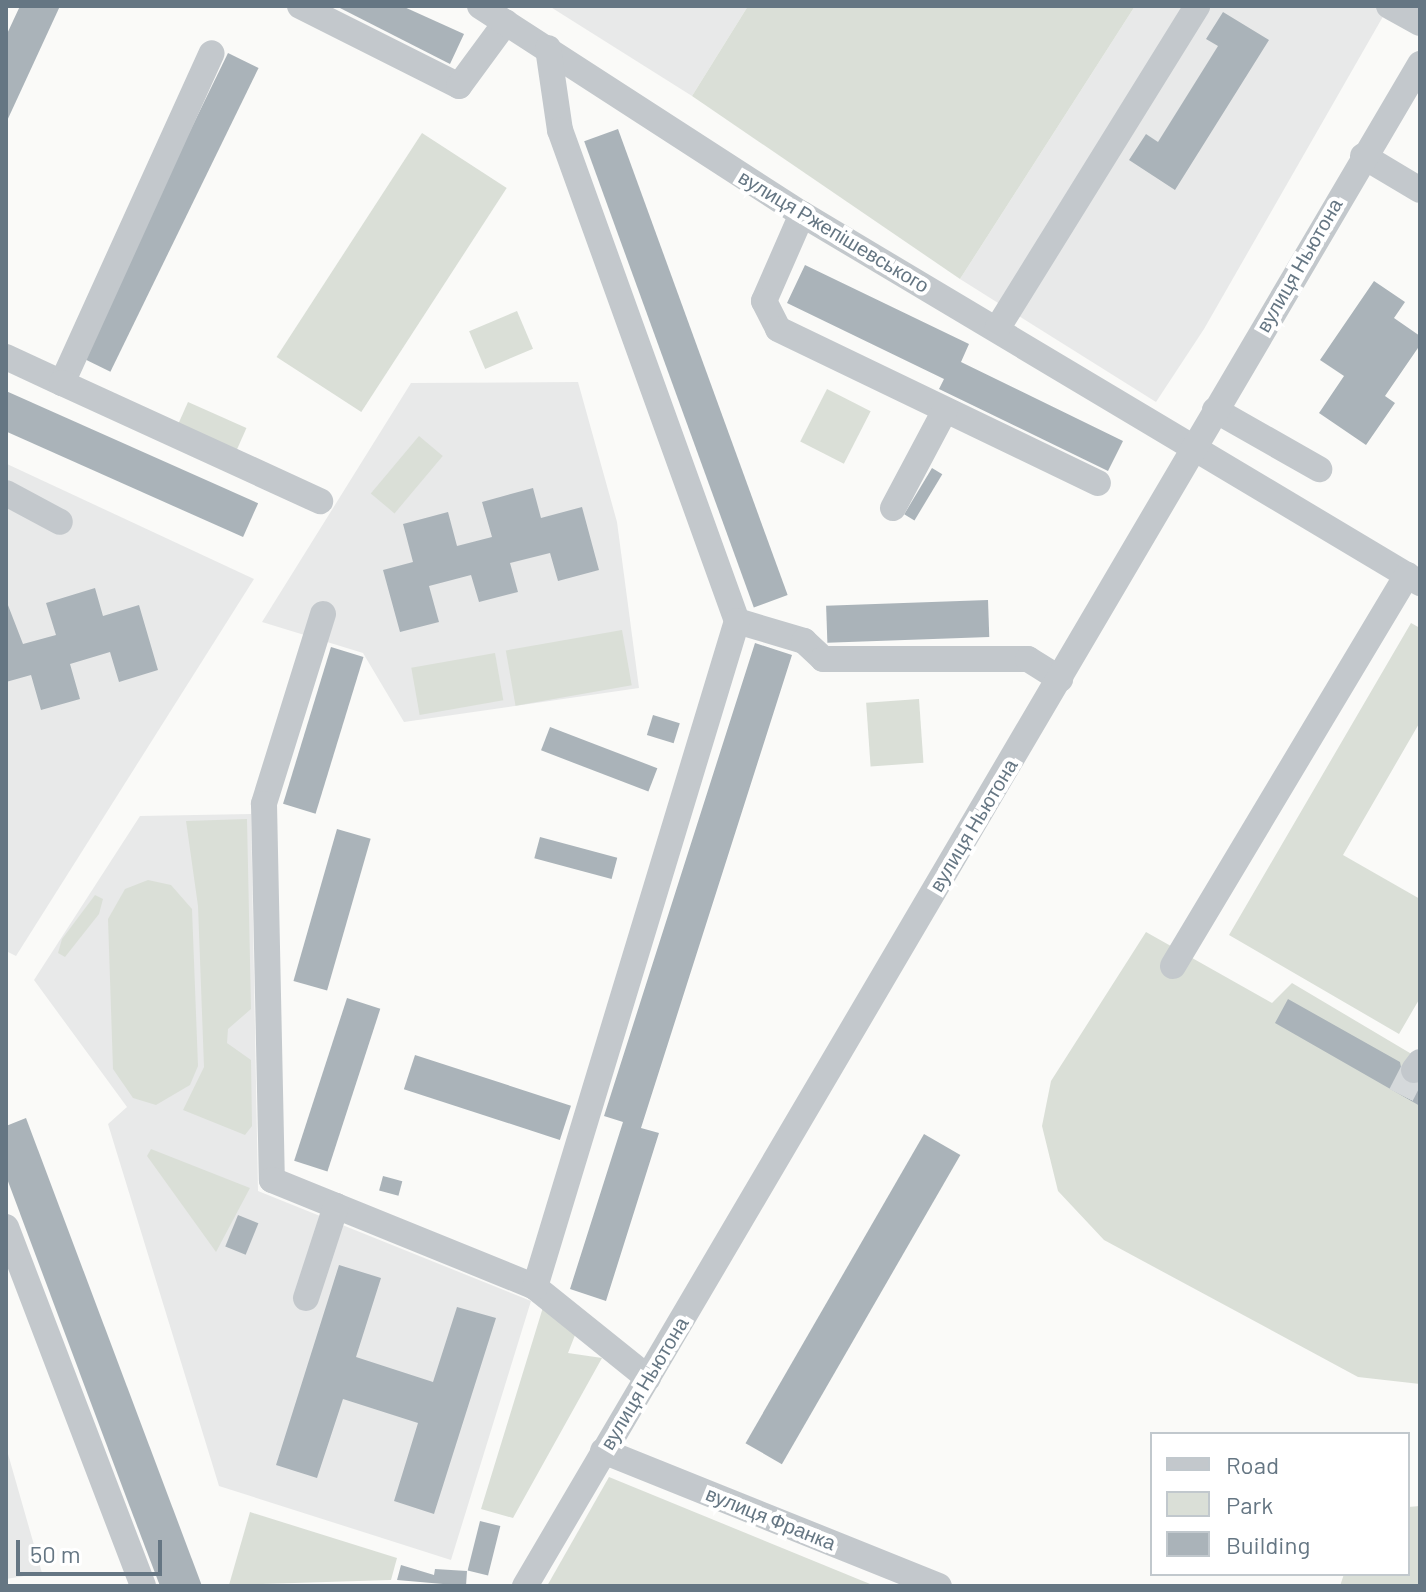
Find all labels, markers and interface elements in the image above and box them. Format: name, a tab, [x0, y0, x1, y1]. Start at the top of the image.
street label: вулиця Ржепішевського	[734, 165, 934, 297]
street label: вулиця Ньютона	[1251, 194, 1347, 336]
street label: вулиця Ньютона	[924, 754, 1022, 896]
street label: вулиця Ньютона	[595, 1312, 693, 1454]
legend	[1150, 1432, 1410, 1576]
text: Road	[1226, 1450, 1279, 1479]
street label: вулиця Франка	[703, 1481, 839, 1555]
text: Park	[1226, 1490, 1273, 1519]
scale bar	[20, 1524, 166, 1574]
text: Building	[1226, 1530, 1310, 1559]
text: 50 m	[30, 1539, 81, 1568]

